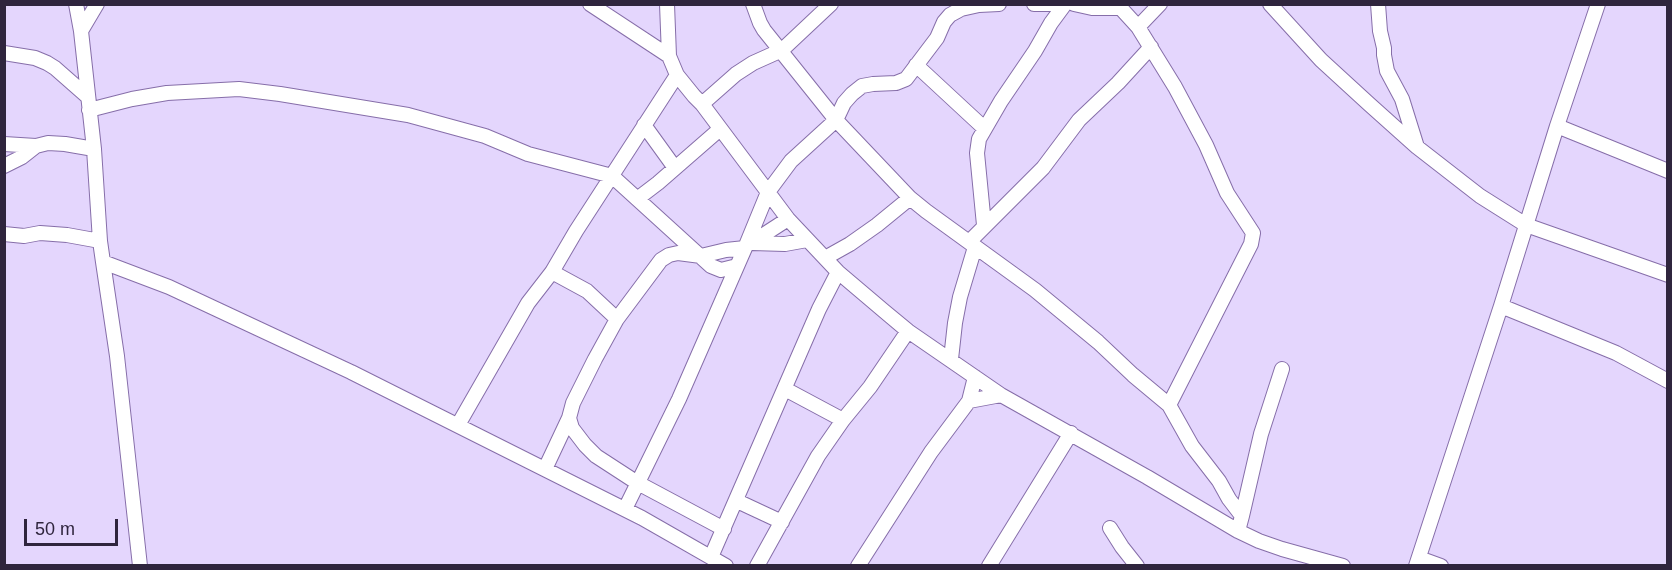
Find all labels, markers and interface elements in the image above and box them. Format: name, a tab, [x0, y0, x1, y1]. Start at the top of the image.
scale bar	[27, 507, 122, 545]
text: 50 m	[35, 519, 75, 539]

